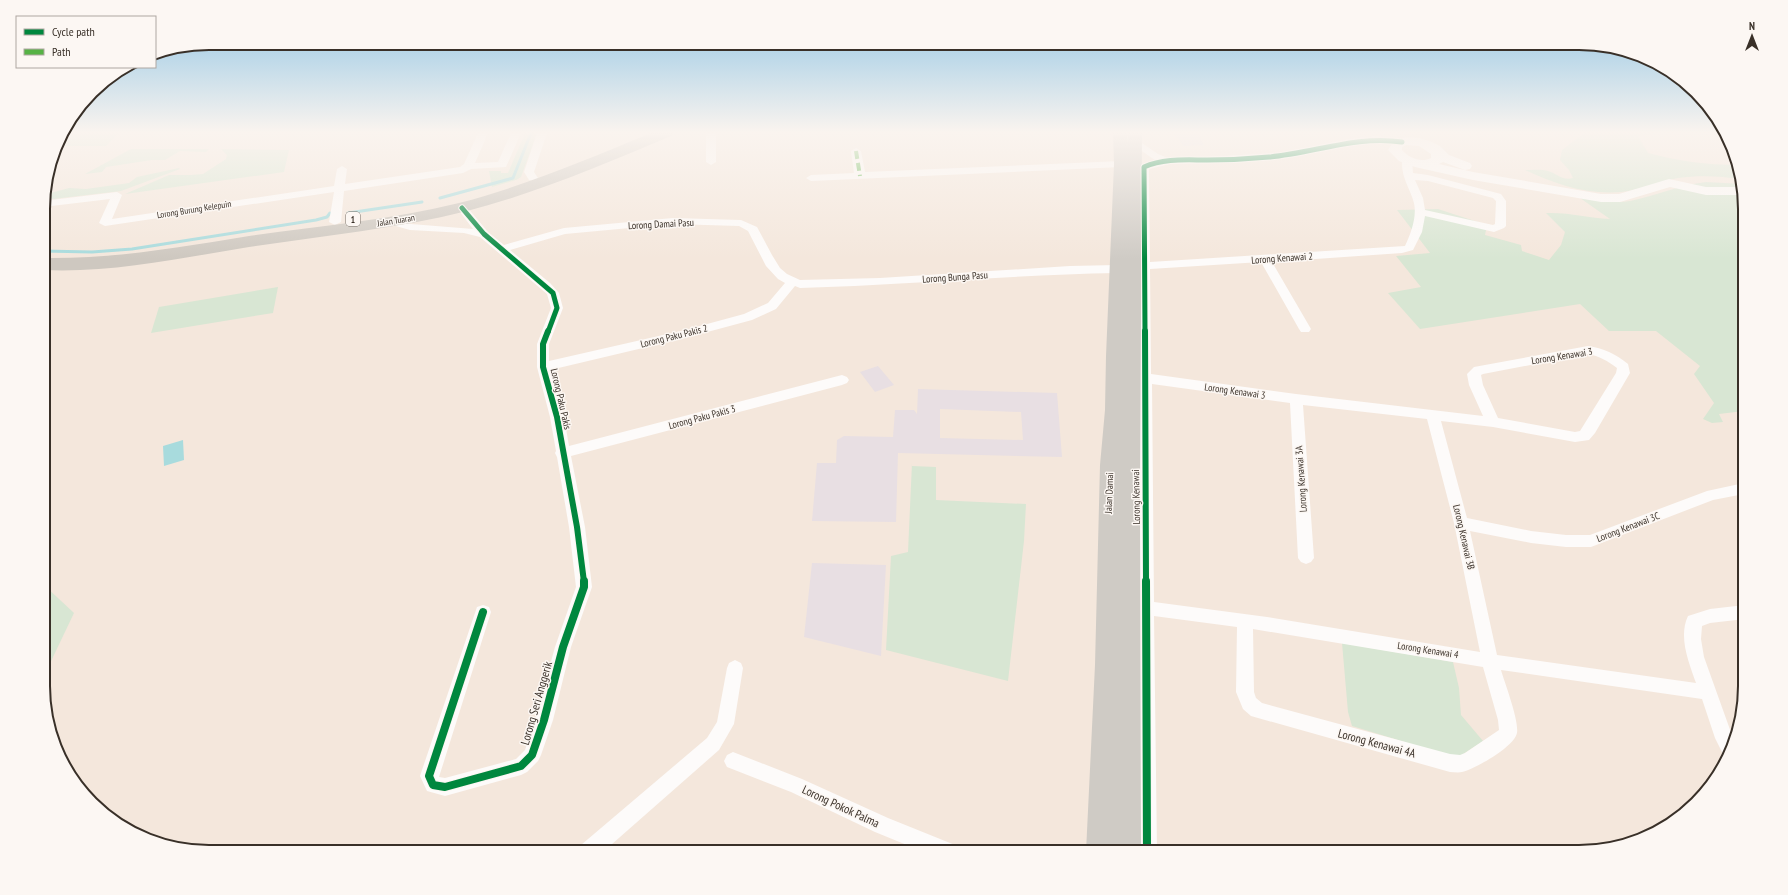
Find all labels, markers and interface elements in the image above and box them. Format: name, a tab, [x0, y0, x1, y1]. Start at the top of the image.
legend	[16, 16, 156, 68]
north arrow	[1732, 16, 1772, 56]
text: N	[1749, 19, 1755, 33]
text: Cycle path	[52, 24, 95, 39]
text: Path	[52, 44, 70, 59]
street label: Lorong Burung Kelepuin	[156, 198, 232, 220]
road number: 1	[346, 212, 360, 226]
street label: Jalan Tuaran	[375, 212, 416, 229]
street label: Lorong Damai Pasu	[628, 216, 694, 232]
street label: Lorong Kenawai 2	[1251, 249, 1313, 267]
street label: Lorong Bunga Pasu	[922, 268, 988, 286]
street label: Lorong Paku Pakis 2	[639, 321, 709, 351]
street label: Lorong Kenawai 3	[1531, 345, 1593, 367]
street label: Lorong Paku Pakis	[548, 367, 574, 431]
street label: Lorong Kenawai 3	[1204, 380, 1266, 402]
street label: Lorong Paku Pakis 3	[667, 402, 737, 432]
street label: Lorong Kenawai 3A	[1292, 445, 1310, 513]
street label: Lorong Kenawai	[1129, 469, 1143, 525]
street label: Jalan Damai	[1102, 472, 1116, 515]
street label: Lorong Kenawai 3B	[1450, 503, 1478, 571]
street label: Lorong Kenawai 3C	[1595, 509, 1662, 545]
street label: Lorong Kenawai 4	[1397, 639, 1460, 661]
street label: Lorong Seri Anggerik	[517, 659, 555, 746]
street label: Lorong Kenawai 4A	[1337, 725, 1418, 761]
street label: Lorong Pokok Palma	[800, 782, 882, 830]

